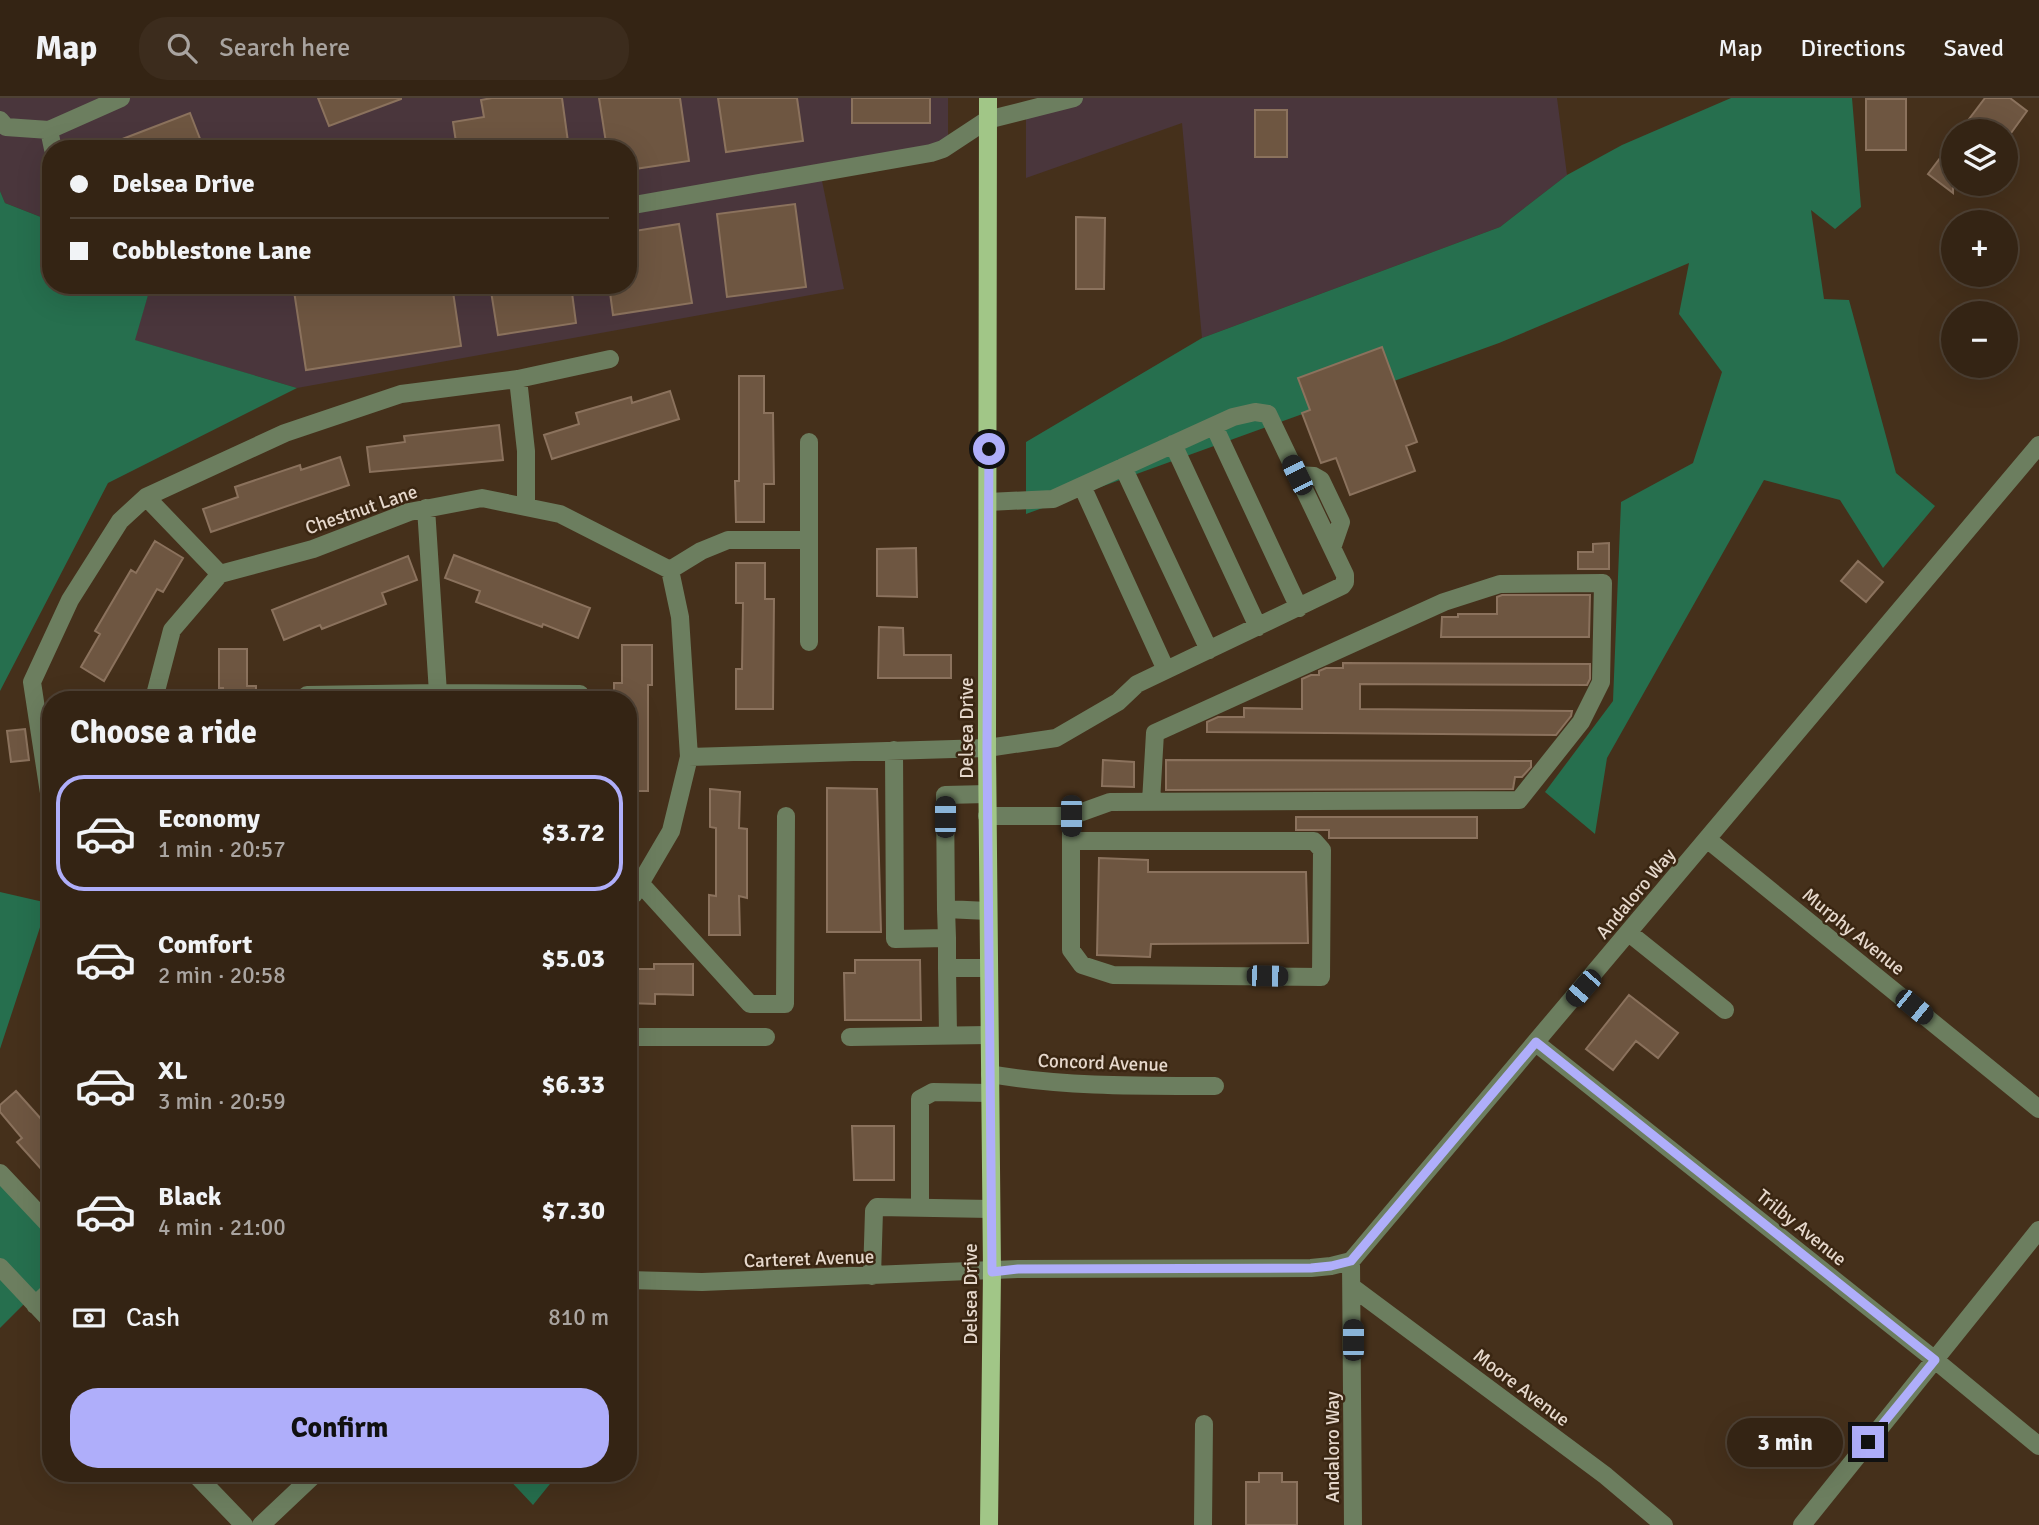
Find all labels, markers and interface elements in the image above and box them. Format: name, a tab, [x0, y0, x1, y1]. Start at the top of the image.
search box	[139, 17, 629, 80]
text: Map	[35, 28, 97, 69]
icon: search	[163, 29, 201, 67]
text: Search here	[219, 32, 350, 64]
text: Map	[1718, 33, 1763, 63]
text: Directions	[1801, 33, 1906, 63]
text: Saved	[1944, 33, 2004, 63]
map controls	[1941, 119, 2018, 378]
button: layers	[1941, 119, 2018, 196]
text: Delsea Drive	[112, 168, 255, 200]
button: +	[1941, 210, 2018, 287]
text: Cobblestone Lane	[112, 235, 311, 267]
button: −	[1941, 301, 2018, 378]
route start	[973, 433, 1005, 465]
car	[1279, 452, 1316, 498]
street label: Chestnut Lane	[302, 480, 421, 540]
street label: Delsea Drive	[955, 677, 979, 779]
text: Choose a ride	[70, 713, 257, 752]
car	[1061, 795, 1082, 837]
car	[935, 796, 956, 838]
icon: car	[74, 802, 137, 865]
text: Economy	[158, 803, 260, 835]
text: $3.72	[541, 817, 605, 849]
text: 1 min · 20:57	[158, 835, 286, 864]
street label: Andaloro Way	[1591, 843, 1681, 944]
street label: Murphy Avenue	[1797, 883, 1910, 981]
icon: car	[74, 928, 137, 991]
text: Comfort	[158, 929, 252, 961]
text: $5.03	[541, 943, 605, 975]
text: 2 min · 20:58	[158, 961, 286, 990]
car	[1246, 965, 1289, 987]
car	[1562, 965, 1605, 1011]
car	[1892, 986, 1937, 1028]
street label: Concord Avenue	[1037, 1049, 1169, 1077]
icon: car	[74, 1054, 137, 1117]
text: XL	[158, 1055, 188, 1087]
text: $6.33	[541, 1069, 605, 1101]
text: 3 min · 20:59	[158, 1087, 286, 1116]
icon: car	[74, 1180, 137, 1243]
text: Black	[158, 1181, 221, 1213]
street label: Trilby Avenue	[1751, 1184, 1851, 1271]
text: $7.30	[541, 1195, 605, 1227]
text: 4 min · 21:00	[158, 1213, 286, 1242]
street label: Delsea Drive	[959, 1243, 983, 1345]
street label: Carteret Avenue	[743, 1245, 875, 1273]
icon: cash	[70, 1299, 108, 1337]
text: Cash	[126, 1302, 180, 1334]
text: 810 m	[548, 1303, 609, 1332]
car	[1343, 1319, 1364, 1361]
street label: Moore Avenue	[1468, 1344, 1574, 1432]
button: Confirm	[70, 1388, 609, 1468]
street label: Andaloro Way	[1321, 1391, 1345, 1503]
callout: 3 min	[1728, 1418, 1843, 1466]
route end	[1852, 1426, 1884, 1458]
text: 3 min	[1757, 1428, 1813, 1457]

